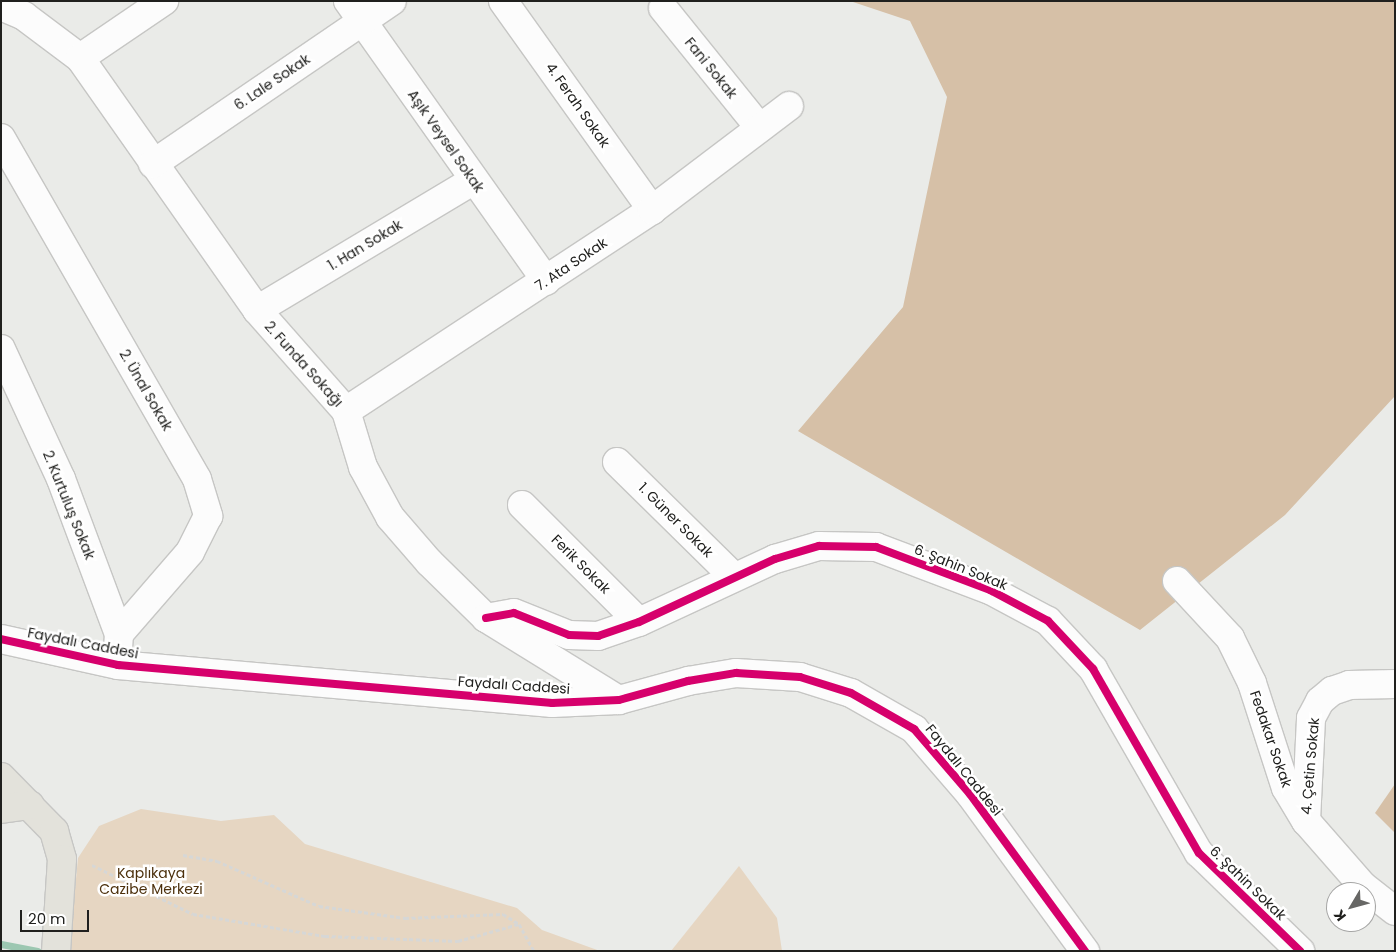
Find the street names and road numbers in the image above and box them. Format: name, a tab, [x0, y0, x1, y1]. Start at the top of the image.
street label: Fani Sokak	[681, 34, 741, 102]
street label: 6. Lale Sokak	[231, 50, 313, 114]
street label: 4. Ferah Sokak	[543, 59, 613, 151]
street label: Aşık Veysel Sokak	[404, 86, 488, 196]
street label: 1. Han Sokak	[325, 216, 405, 274]
street label: 7. Ata Sokak	[532, 234, 610, 294]
street label: 2. Funda Sokağı	[261, 318, 347, 410]
street label: 2. Ünal Sokak	[116, 346, 176, 434]
street label: 2. Kurtuluş Sokak	[40, 448, 98, 562]
street label: 1. Güner Sokak	[635, 479, 717, 561]
street label: Ferik Sokak	[548, 531, 614, 597]
street label: 6. Şahin Sokak	[912, 541, 1010, 593]
street label: Faydalı Caddesi	[26, 624, 140, 662]
street label: Faydalı Caddesi	[457, 673, 571, 697]
street label: Fedakar Sokak	[1247, 688, 1295, 790]
street label: 4. Çetin Sokak	[1297, 717, 1323, 815]
street label: Faydalı Caddesi	[922, 721, 1006, 819]
street label: 6. Şahin Sokak	[1206, 842, 1290, 924]

